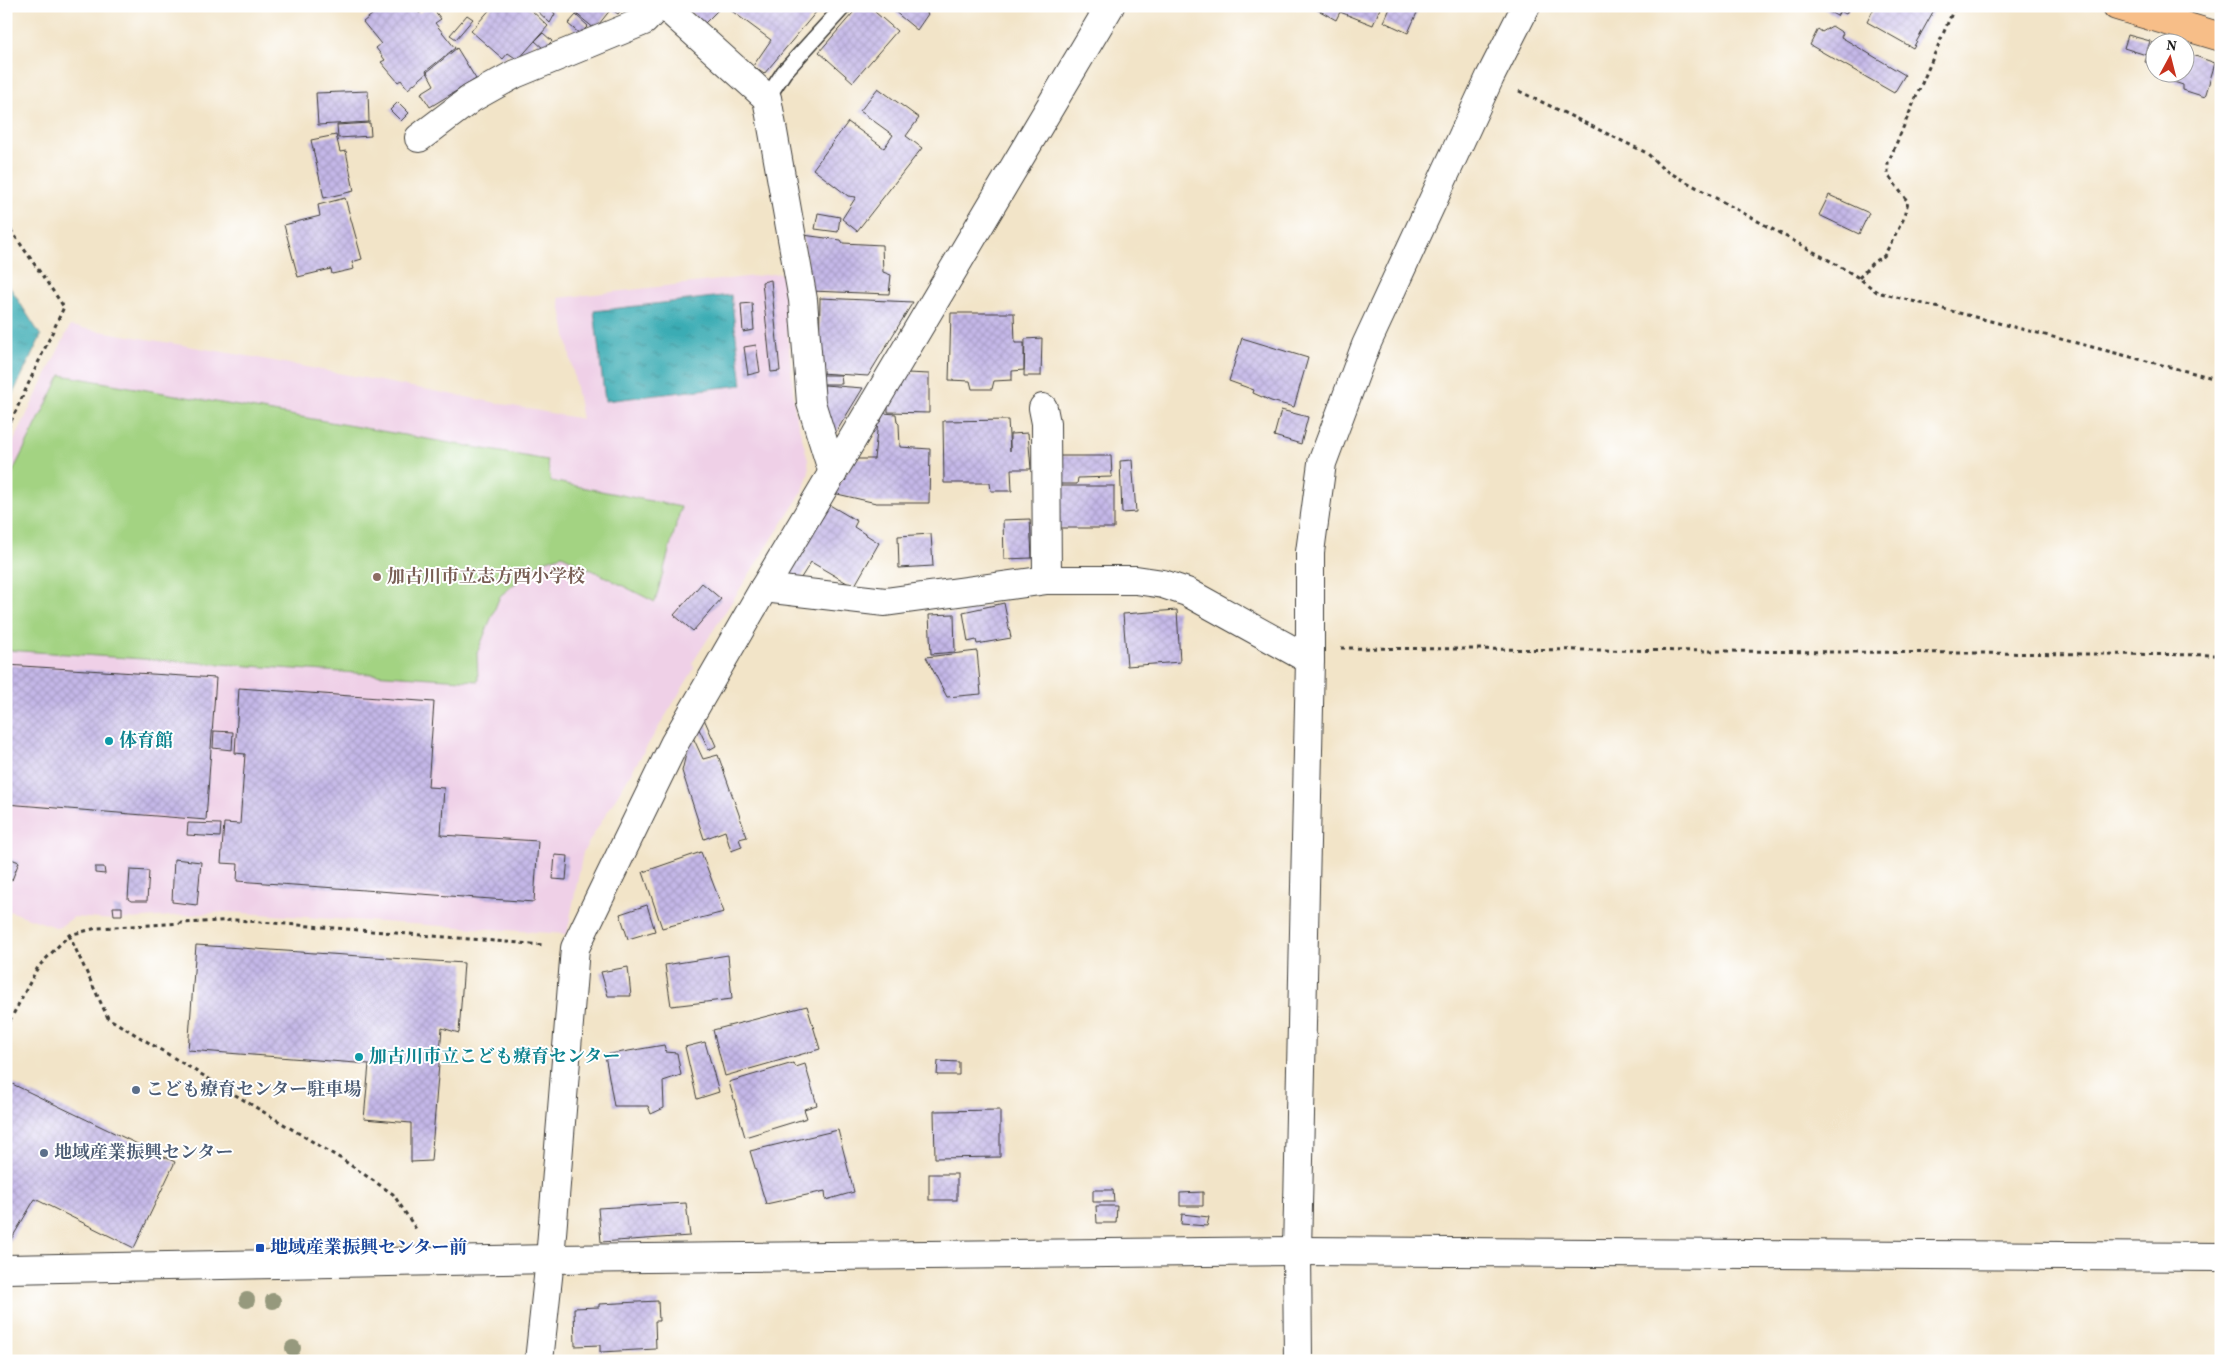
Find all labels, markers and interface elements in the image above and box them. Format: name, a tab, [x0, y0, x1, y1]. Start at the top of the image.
north arrow	[2144, 32, 2194, 82]
text: N	[2165, 37, 2178, 57]
place label: 加古川市立志方西小学校	[387, 565, 585, 590]
marker: 加古川市立志方西小学校	[371, 571, 383, 583]
place label: 体育館	[119, 729, 173, 754]
marker: 体育館	[103, 735, 115, 747]
place label: 加古川市立こども療育センター	[369, 1045, 620, 1070]
marker: 加古川市立こども療育センター	[353, 1051, 365, 1063]
place label: こども療育センター駐車場	[146, 1078, 361, 1103]
marker: こども療育センター駐車場	[130, 1084, 142, 1096]
place label: 地域産業振興センター	[54, 1141, 233, 1166]
marker: 地域産業振興センター	[38, 1147, 50, 1159]
place label: 地域産業振興センター前	[270, 1236, 467, 1261]
marker: 地域産業振興センター前	[254, 1242, 266, 1254]

